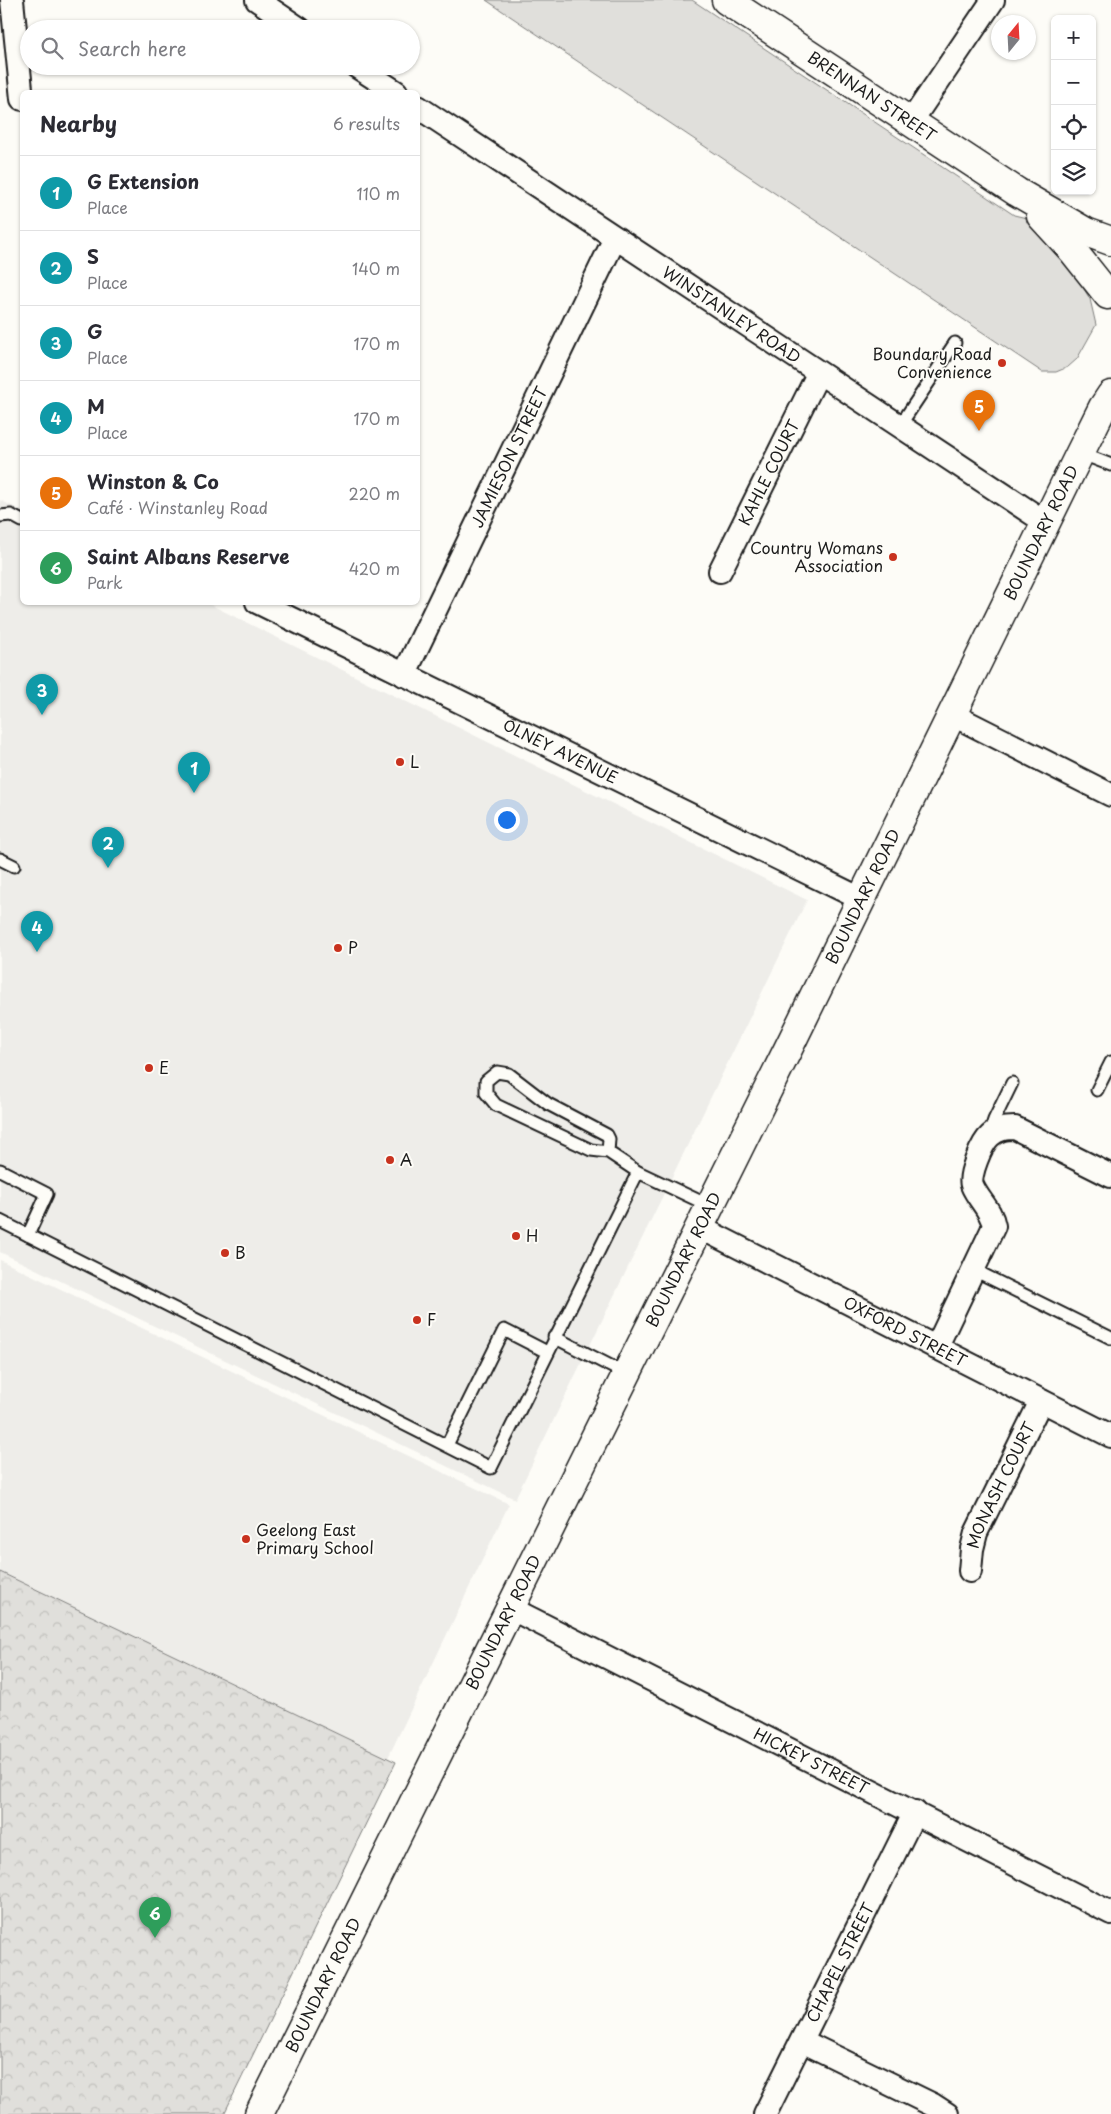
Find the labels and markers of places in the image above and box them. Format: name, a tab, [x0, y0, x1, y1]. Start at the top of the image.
place label: Boundary Road Convenience	[872, 341, 992, 383]
marker: Boundary Road Convenience	[996, 357, 1008, 369]
pin: 5	[963, 390, 995, 431]
place label: Country Womans Association	[750, 535, 883, 577]
marker: Country Womans Association	[887, 551, 899, 563]
pin: 3	[26, 674, 58, 715]
place label: L	[410, 749, 419, 773]
pin: 1	[178, 752, 210, 793]
marker: L	[394, 756, 406, 768]
pin: 2	[92, 827, 124, 868]
pin: 4	[21, 911, 53, 952]
place label: P	[348, 935, 358, 959]
marker: P	[332, 942, 344, 954]
place label: E	[159, 1055, 169, 1079]
marker: E	[143, 1062, 155, 1074]
place label: A	[400, 1147, 412, 1171]
marker: A	[384, 1154, 396, 1166]
place label: H	[526, 1223, 538, 1247]
marker: H	[510, 1230, 522, 1242]
place label: B	[235, 1240, 246, 1264]
marker: B	[219, 1247, 231, 1259]
place label: F	[427, 1307, 436, 1331]
marker: F	[411, 1314, 423, 1326]
place label: Geelong East Primary School	[256, 1517, 374, 1559]
marker: Geelong East Primary School	[240, 1533, 252, 1545]
pin: 6	[139, 1897, 171, 1938]

